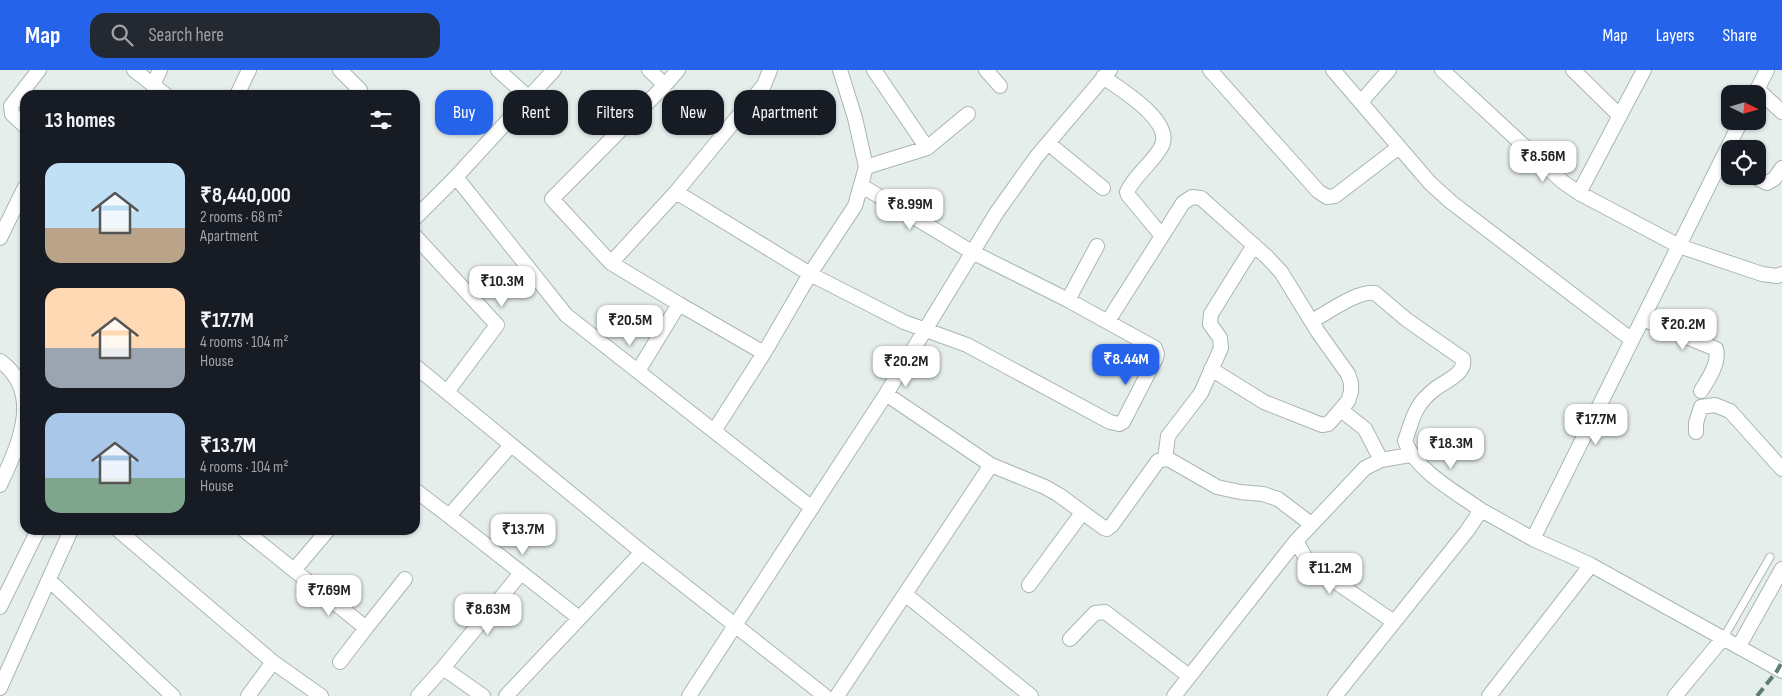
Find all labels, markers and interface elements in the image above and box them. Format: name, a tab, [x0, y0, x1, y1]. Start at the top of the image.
search box	[90, 13, 440, 58]
text: Map	[25, 21, 60, 50]
icon: search	[108, 21, 136, 49]
text: Search here	[148, 24, 224, 47]
text: Map	[1603, 25, 1628, 46]
text: Layers	[1656, 25, 1695, 46]
text: Share	[1723, 25, 1757, 46]
north arrow	[1721, 85, 1766, 130]
map controls	[1721, 85, 1766, 185]
chip: Buy	[435, 90, 493, 135]
chip: Rent	[503, 90, 568, 135]
chip: Filters	[578, 90, 652, 135]
chip: New	[662, 90, 724, 135]
chip: Apartment	[734, 90, 836, 135]
icon: filters	[367, 106, 395, 134]
text: 13 homes	[45, 108, 115, 133]
pin: ₹8.56M	[1502, 140, 1584, 183]
button: locate	[1721, 140, 1766, 185]
text: ₹8.56M	[1521, 147, 1565, 166]
icon: home	[85, 183, 145, 243]
text: ₹8,440,000	[200, 183, 291, 208]
pin: ₹8.99M	[869, 189, 951, 231]
text: ₹8.99M	[887, 195, 933, 214]
text: 2 rooms · 68 m²	[200, 208, 283, 227]
text: Apartment	[200, 227, 258, 246]
pin: ₹10.3M	[461, 266, 543, 308]
text: ₹10.3M	[480, 272, 524, 291]
pin: ₹20.5M	[589, 304, 671, 347]
icon: home	[85, 308, 145, 368]
text: ₹17.7M	[200, 308, 254, 333]
pin: ₹20.2M	[1642, 308, 1724, 351]
text: ₹20.5M	[608, 311, 652, 330]
text: ₹20.2M	[1661, 315, 1705, 334]
text: 4 rooms · 104 m²	[200, 333, 288, 352]
pin: ₹8.44M	[1085, 344, 1167, 386]
pin: ₹20.2M	[865, 346, 947, 388]
text: ₹8.44M	[1103, 350, 1149, 369]
text: House	[200, 352, 234, 371]
text: ₹20.2M	[884, 352, 928, 371]
pin: ₹17.7M	[1555, 404, 1637, 446]
text: ₹17.7M	[1576, 410, 1616, 429]
pin: ₹18.3M	[1410, 428, 1492, 470]
icon: home	[85, 433, 145, 493]
text: ₹13.7M	[200, 433, 256, 458]
text: ₹18.3M	[1429, 434, 1473, 453]
text: 4 rooms · 104 m²	[200, 458, 288, 477]
text: House	[200, 477, 234, 496]
pin: ₹13.7M	[482, 514, 564, 556]
text: ₹13.7M	[502, 520, 544, 539]
pin: ₹11.2M	[1289, 552, 1371, 595]
text: ₹11.2M	[1308, 559, 1352, 578]
pin: ₹7.69M	[288, 574, 370, 617]
text: ₹7.69M	[307, 581, 351, 600]
pin: ₹8.63M	[447, 594, 529, 636]
text: ₹8.63M	[466, 600, 510, 619]

